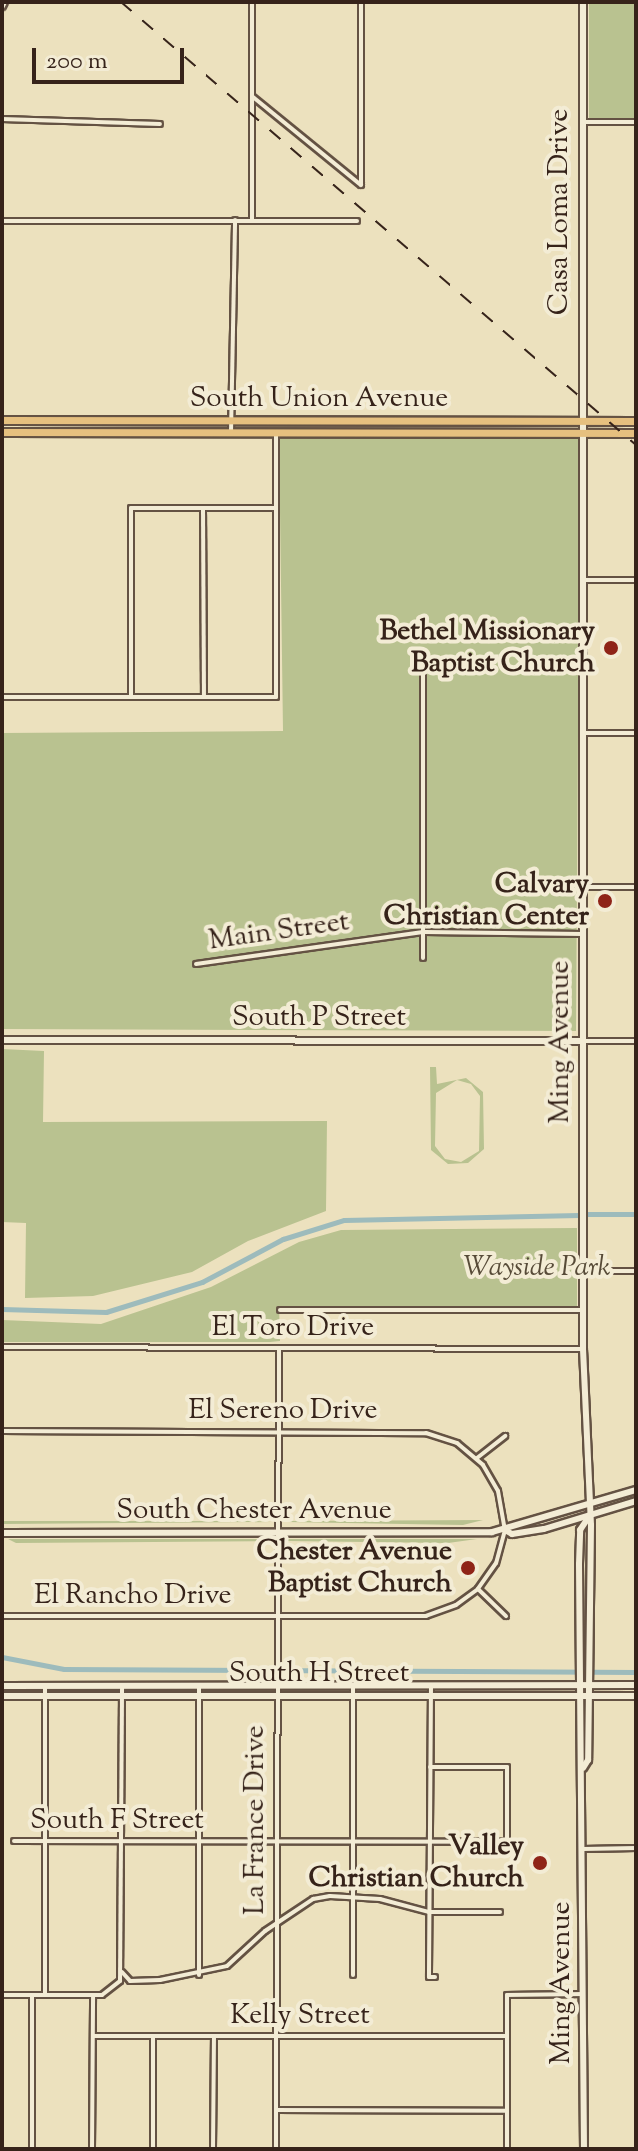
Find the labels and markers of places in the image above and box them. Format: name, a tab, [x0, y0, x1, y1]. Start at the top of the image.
place label: Bethel Missionary Baptist Church	[380, 615, 595, 681]
marker: Bethel Missionary Baptist Church	[602, 639, 620, 657]
place label: Calvary Christian Center	[384, 868, 589, 934]
marker: Calvary Christian Center	[596, 892, 614, 910]
place label: Chester Avenue Baptist Church	[257, 1535, 452, 1601]
marker: Chester Avenue Baptist Church	[459, 1559, 477, 1577]
place label: Valley Christian Church	[309, 1830, 524, 1896]
marker: Valley Christian Church	[531, 1854, 549, 1872]

